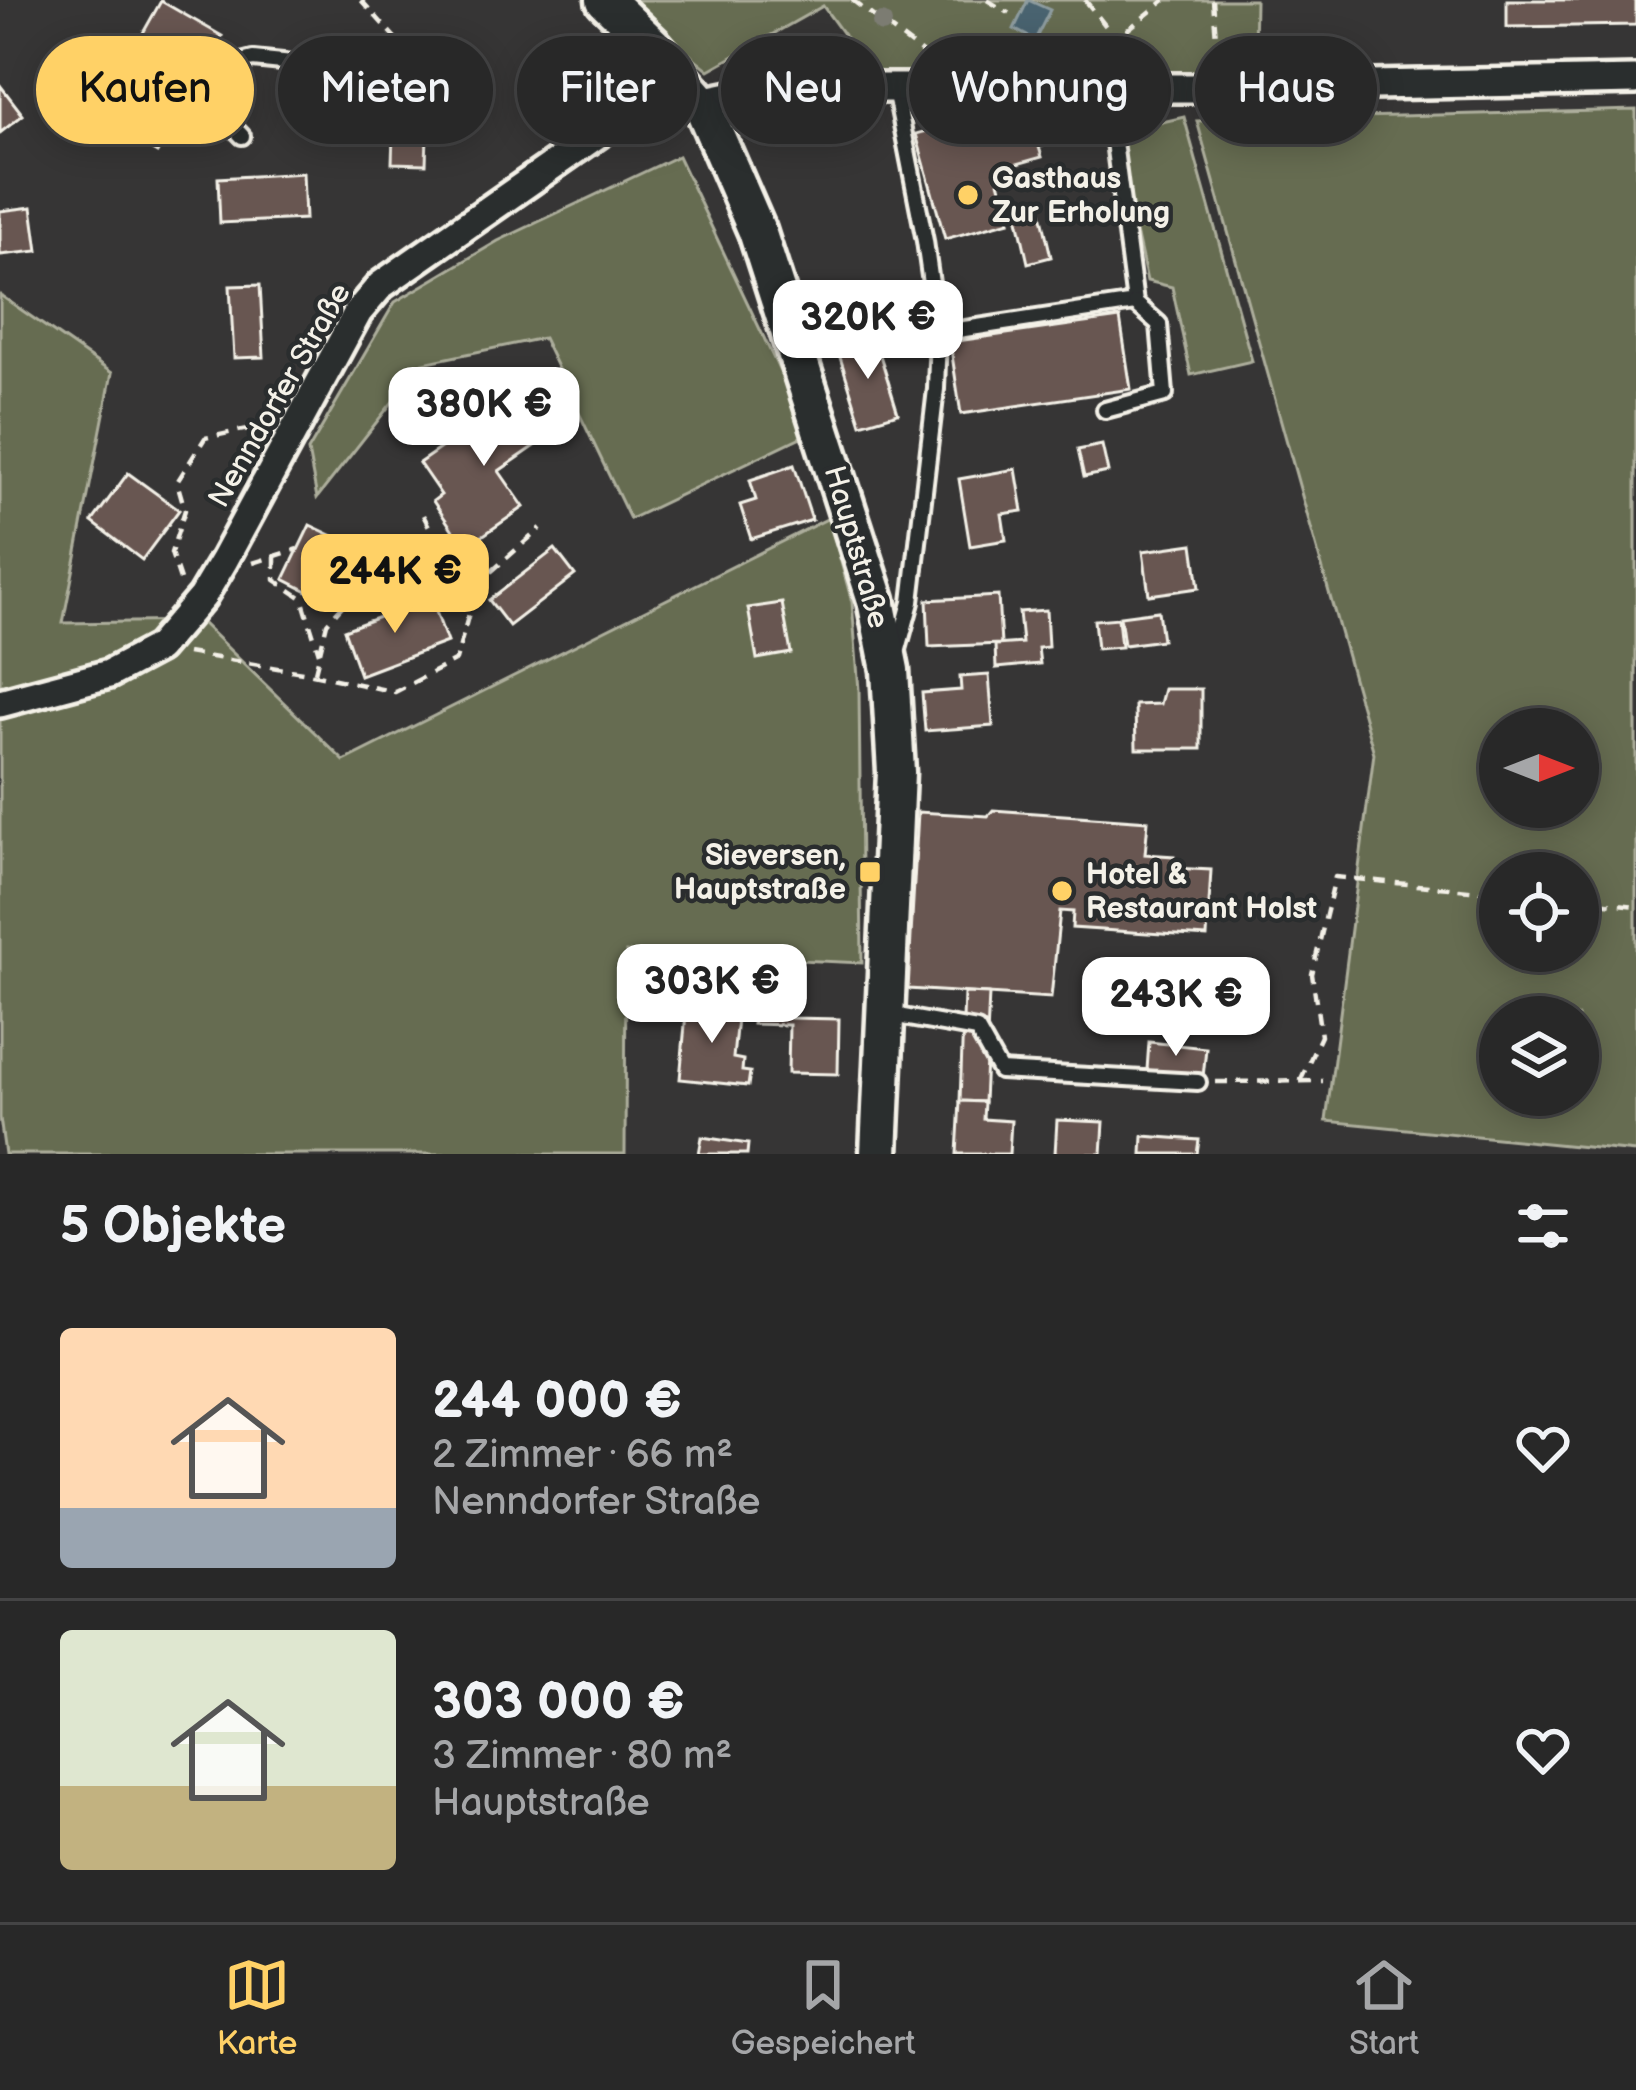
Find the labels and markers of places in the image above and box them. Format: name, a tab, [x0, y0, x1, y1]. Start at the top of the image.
place label: Gasthaus Zur Erholung	[992, 161, 1170, 231]
marker: Gasthaus Zur Erholung	[955, 182, 981, 208]
pin: 320K €	[770, 280, 966, 382]
pin: 380K €	[386, 367, 582, 469]
pin: 244K €	[297, 534, 493, 636]
place label: Sieversen, Hauptstraße	[674, 838, 846, 908]
place label: Hotel & Restaurant Holst	[1086, 857, 1317, 927]
marker: Sieversen, Hauptstraße	[857, 859, 883, 885]
marker: Hotel & Restaurant Holst	[1049, 878, 1075, 904]
pin: 303K €	[614, 944, 810, 1046]
pin: 243K €	[1078, 957, 1274, 1059]

